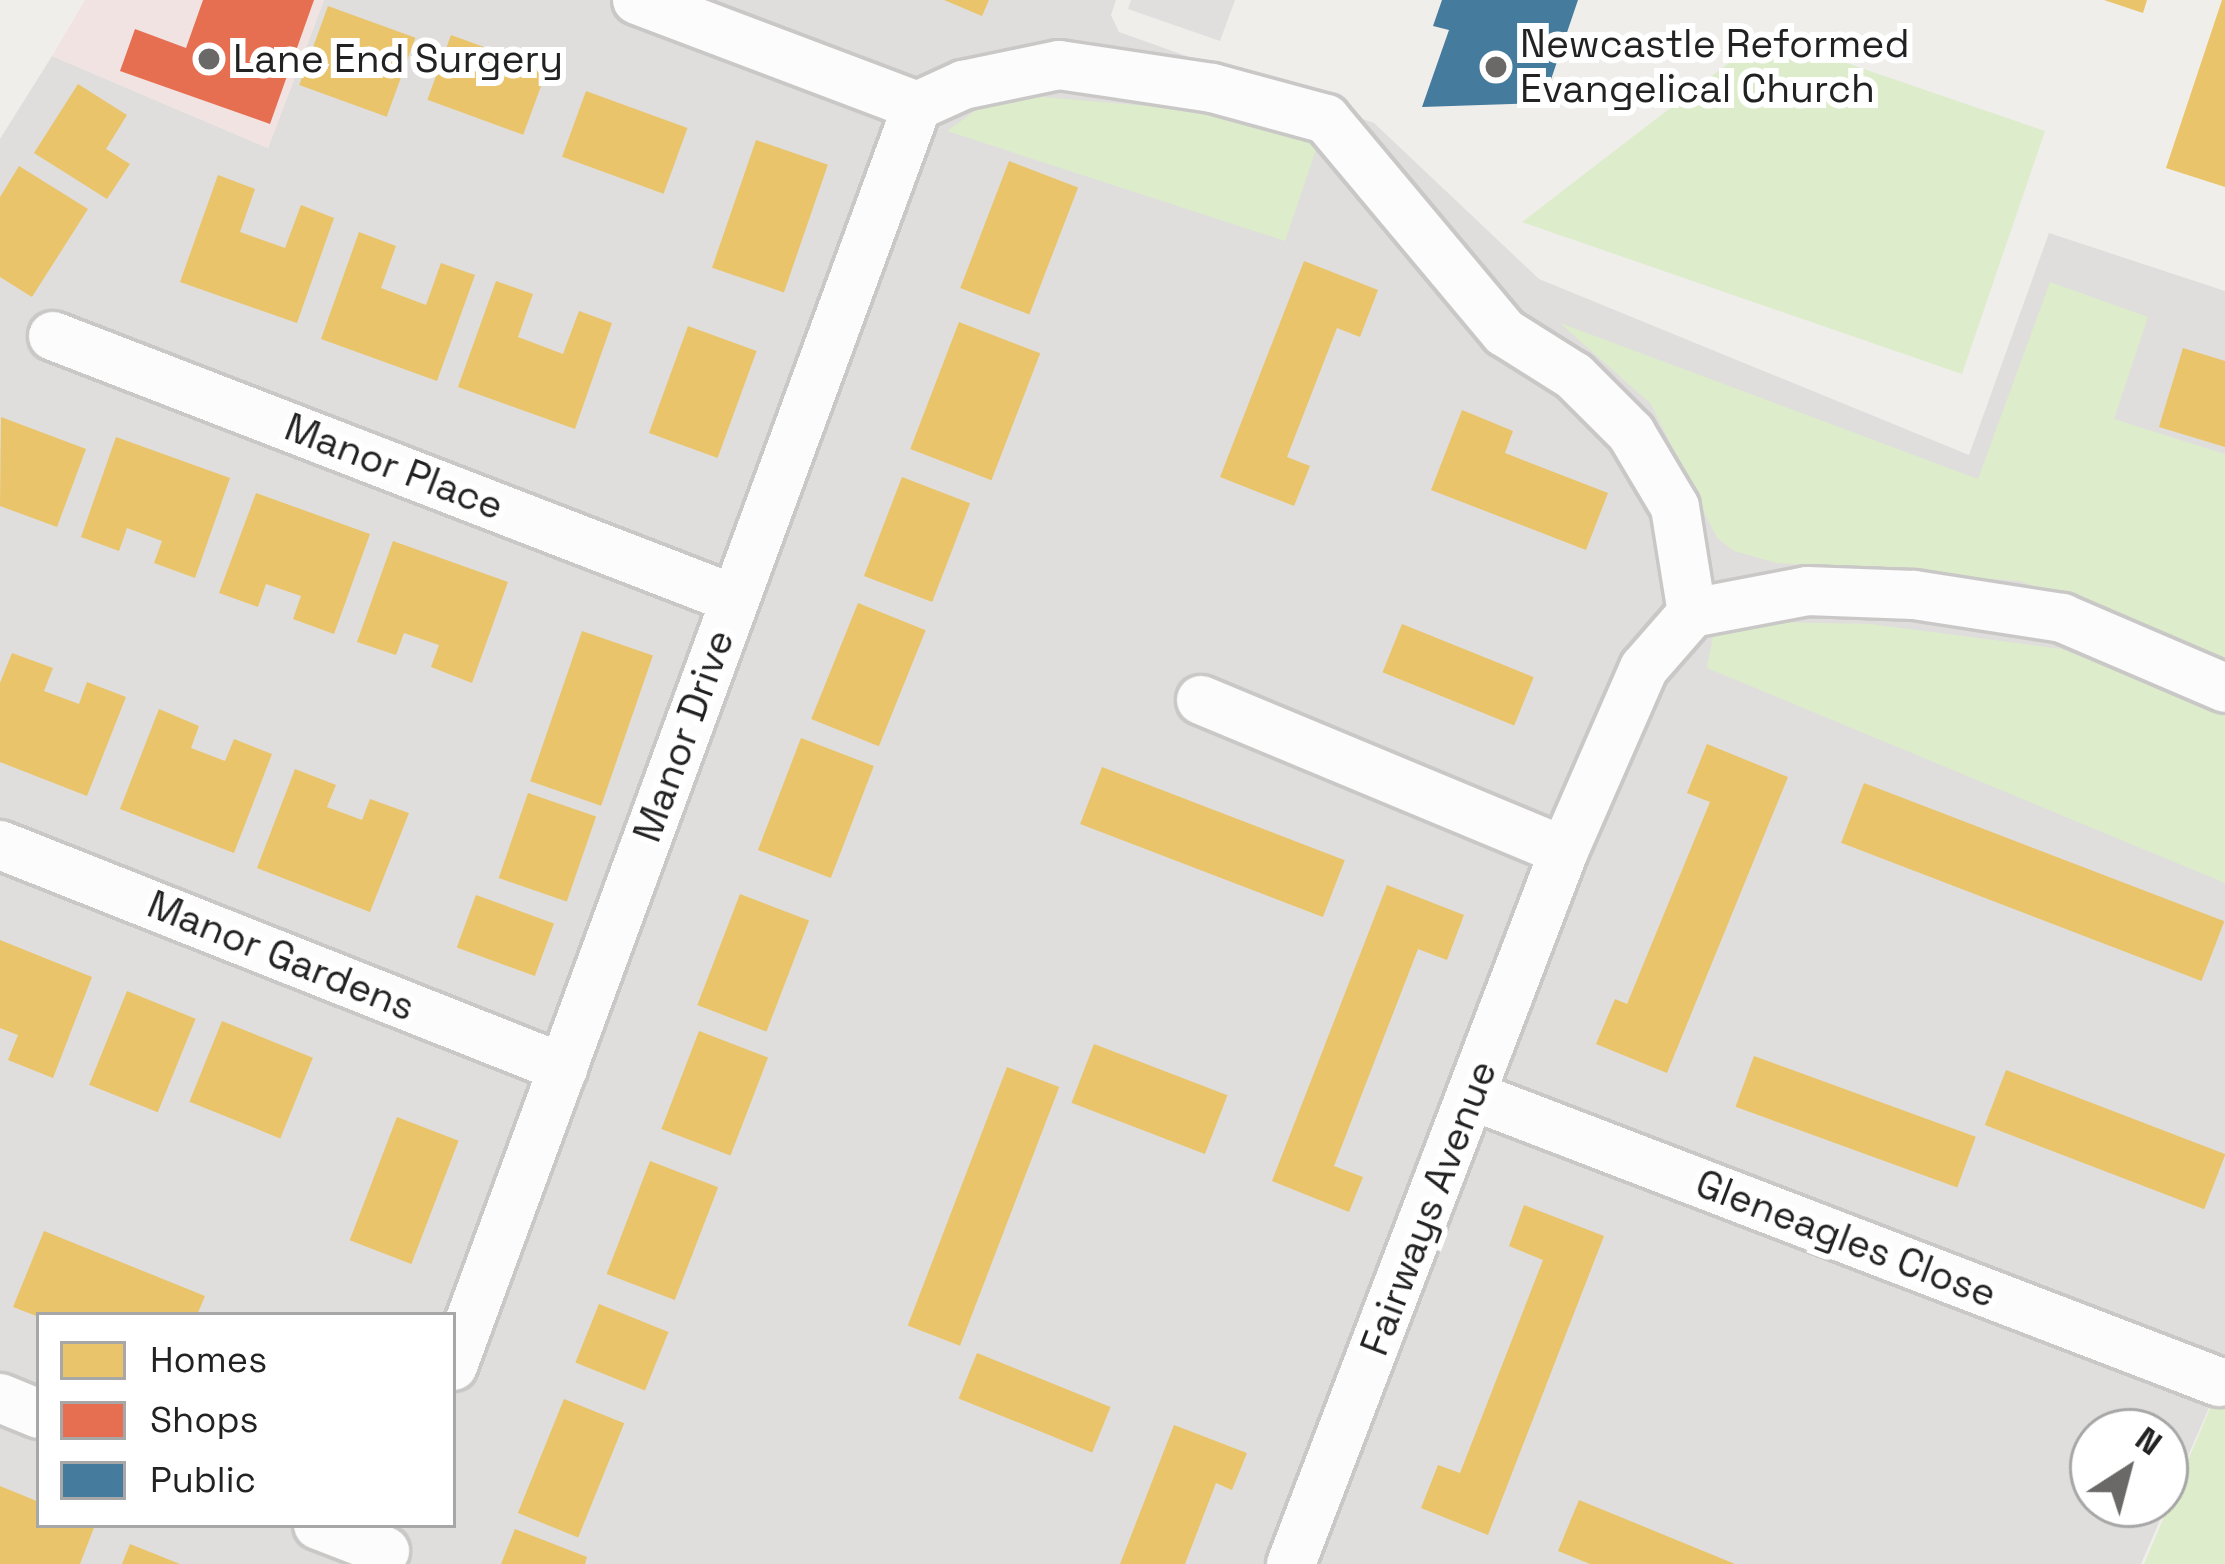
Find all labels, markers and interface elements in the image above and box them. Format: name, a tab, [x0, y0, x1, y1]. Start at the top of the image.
place label: Newcastle Reformed Evangelical Church	[1520, 22, 1910, 113]
place label: Lane End Surgery	[233, 36, 563, 82]
marker: Lane End Surgery	[196, 46, 222, 72]
marker: Newcastle Reformed Evangelical Church	[1483, 54, 1509, 80]
street label: Manor Place	[278, 404, 510, 530]
street label: Manor Drive	[624, 624, 744, 848]
street label: Manor Gardens	[141, 881, 421, 1031]
street label: Fairways Avenue	[1351, 1054, 1507, 1362]
street label: Gleneagles Close	[1689, 1160, 2003, 1318]
legend	[36, 1312, 456, 1528]
text: Homes	[150, 1337, 267, 1383]
text: Shops	[150, 1397, 259, 1443]
north arrow	[2069, 1408, 2189, 1528]
text: N	[2127, 1418, 2170, 1465]
text: Public	[150, 1457, 256, 1503]

